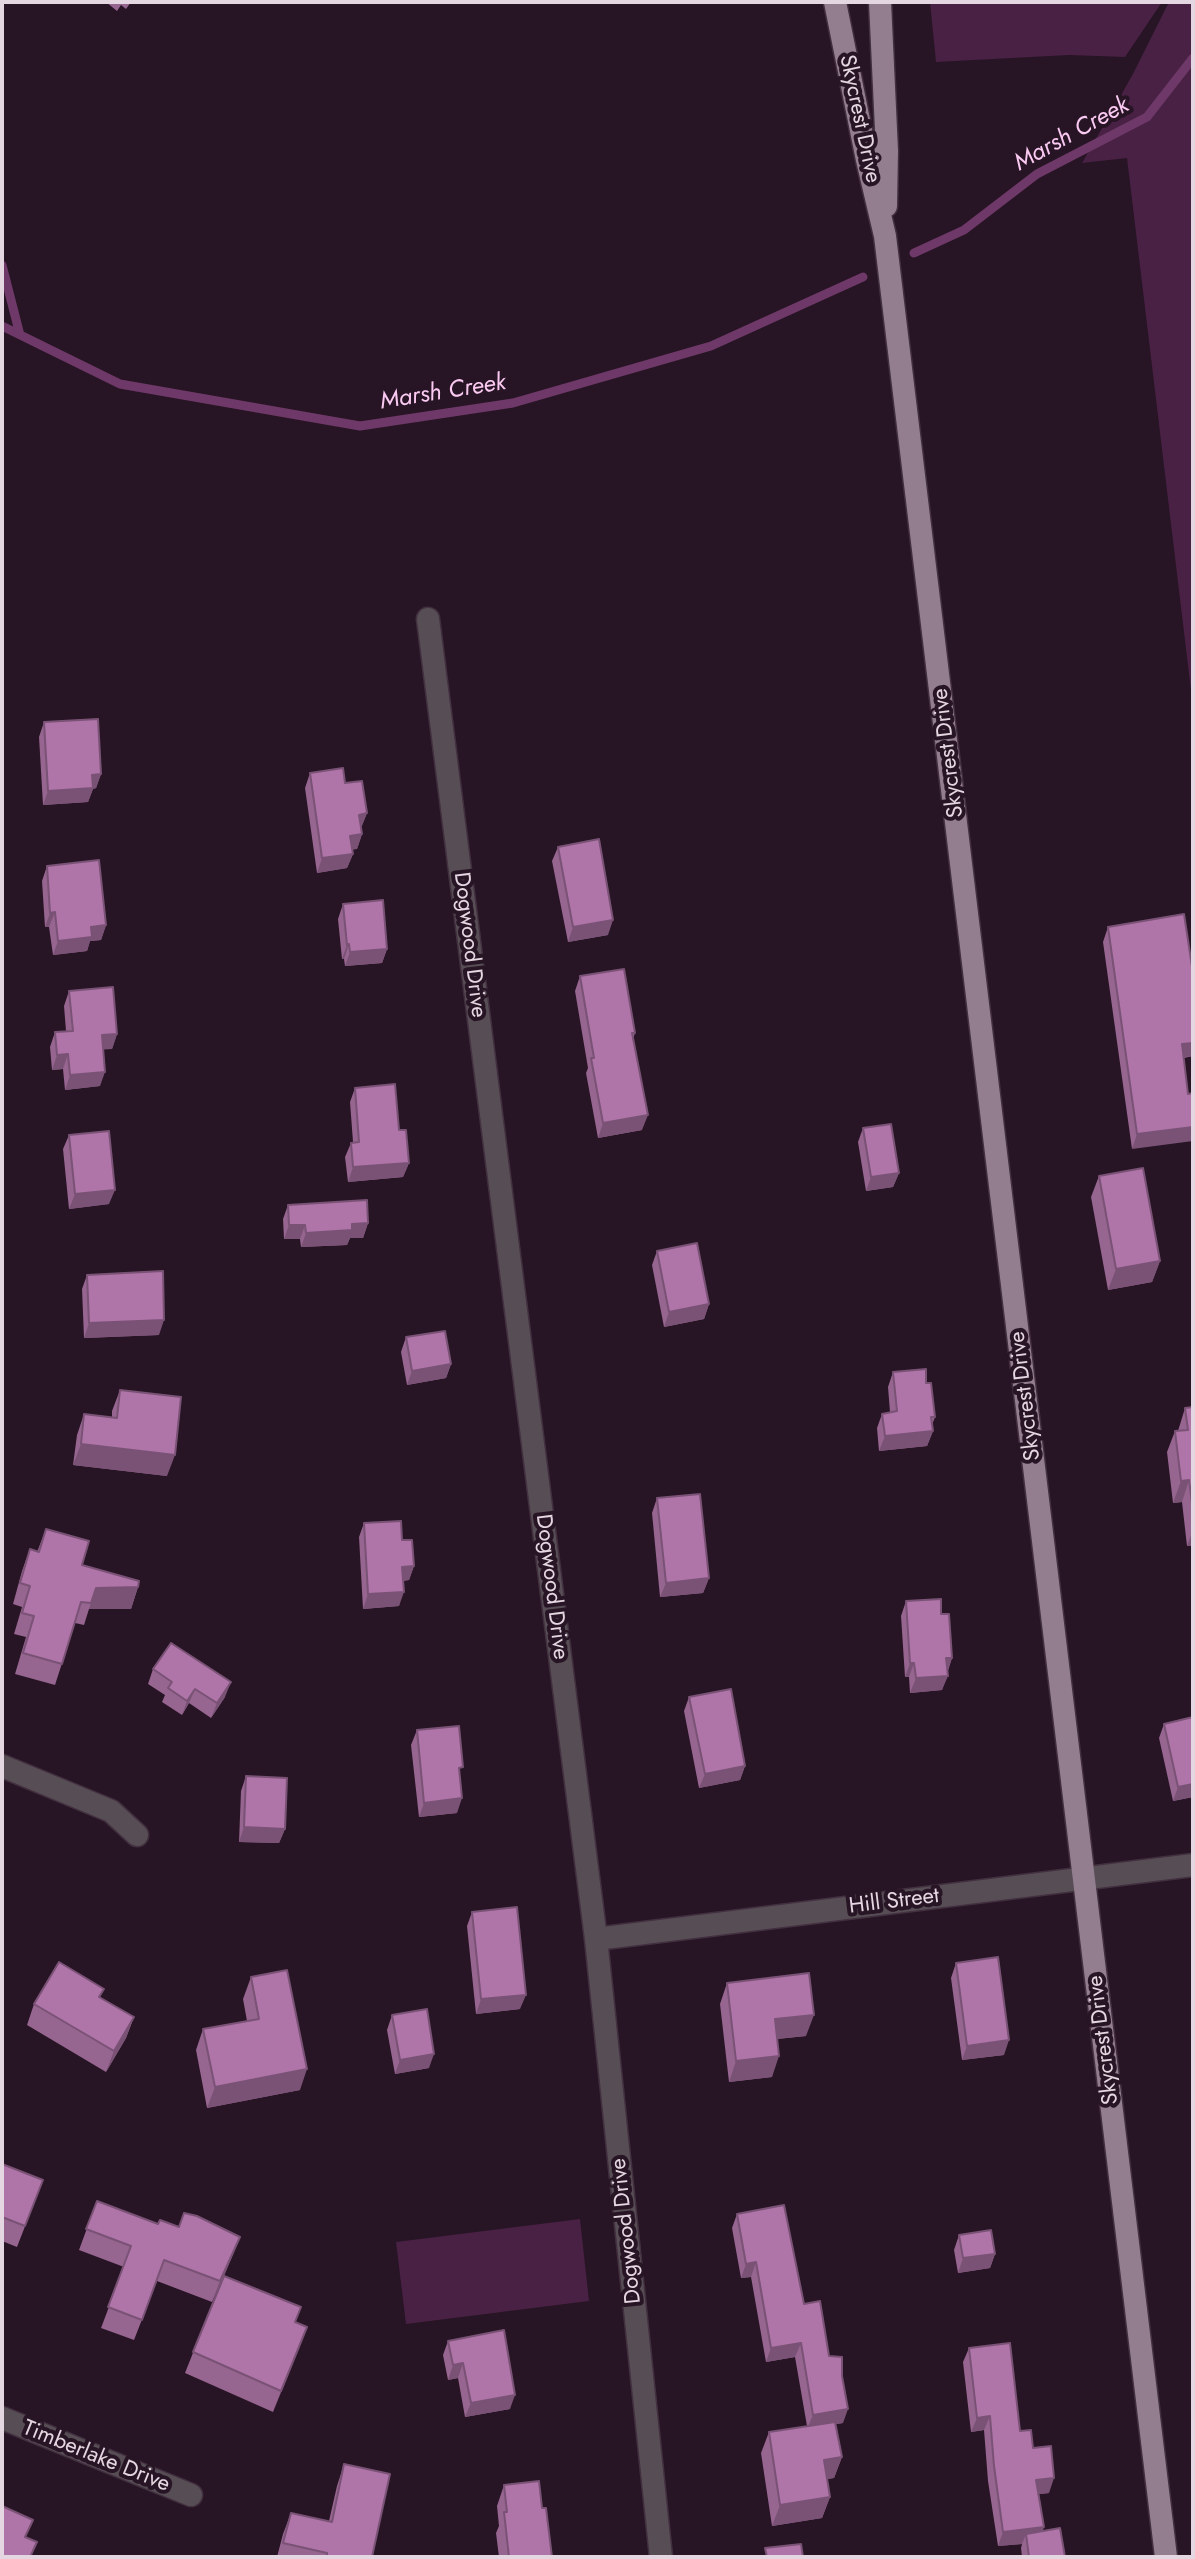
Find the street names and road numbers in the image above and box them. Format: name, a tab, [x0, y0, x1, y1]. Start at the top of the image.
street label: Skycrest Drive	[833, 53, 885, 185]
street label: Skycrest Drive	[928, 687, 970, 819]
street label: Dogwood Drive	[447, 871, 491, 1019]
street label: Skycrest Drive	[1005, 1330, 1047, 1462]
street label: Dogwood Drive	[529, 1513, 573, 1661]
street label: Hill Street	[847, 1883, 941, 1921]
street label: Skycrest Drive	[1083, 1974, 1125, 2106]
street label: Dogwood Drive	[606, 2157, 648, 2305]
street label: Timberlake Drive	[19, 2415, 173, 2499]

